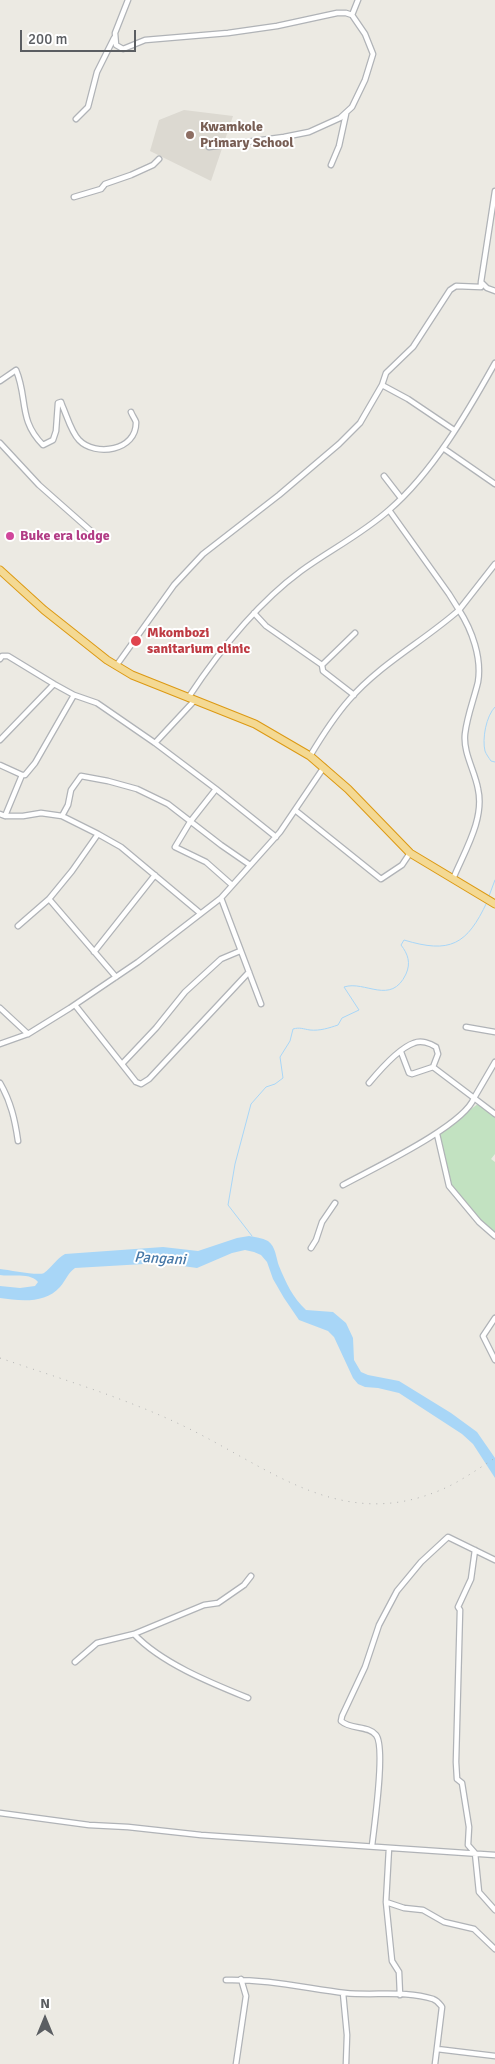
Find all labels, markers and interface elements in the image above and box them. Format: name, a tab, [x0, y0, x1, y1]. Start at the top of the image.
scale bar	[22, 20, 139, 52]
text: 200 m	[28, 30, 68, 48]
place label: Kwamkole Primary School	[200, 119, 294, 152]
marker: Kwamkole Primary School	[184, 129, 196, 141]
place label: Buke era lodge	[20, 528, 110, 544]
marker: Buke era lodge	[4, 530, 16, 542]
place label: Mkombozi sanitarium clinic	[147, 625, 250, 658]
marker: Mkombozi sanitarium clinic	[129, 634, 143, 648]
water label: Pangani	[134, 1249, 186, 1269]
north arrow	[20, 1994, 70, 2044]
text: N	[40, 1995, 50, 2012]

